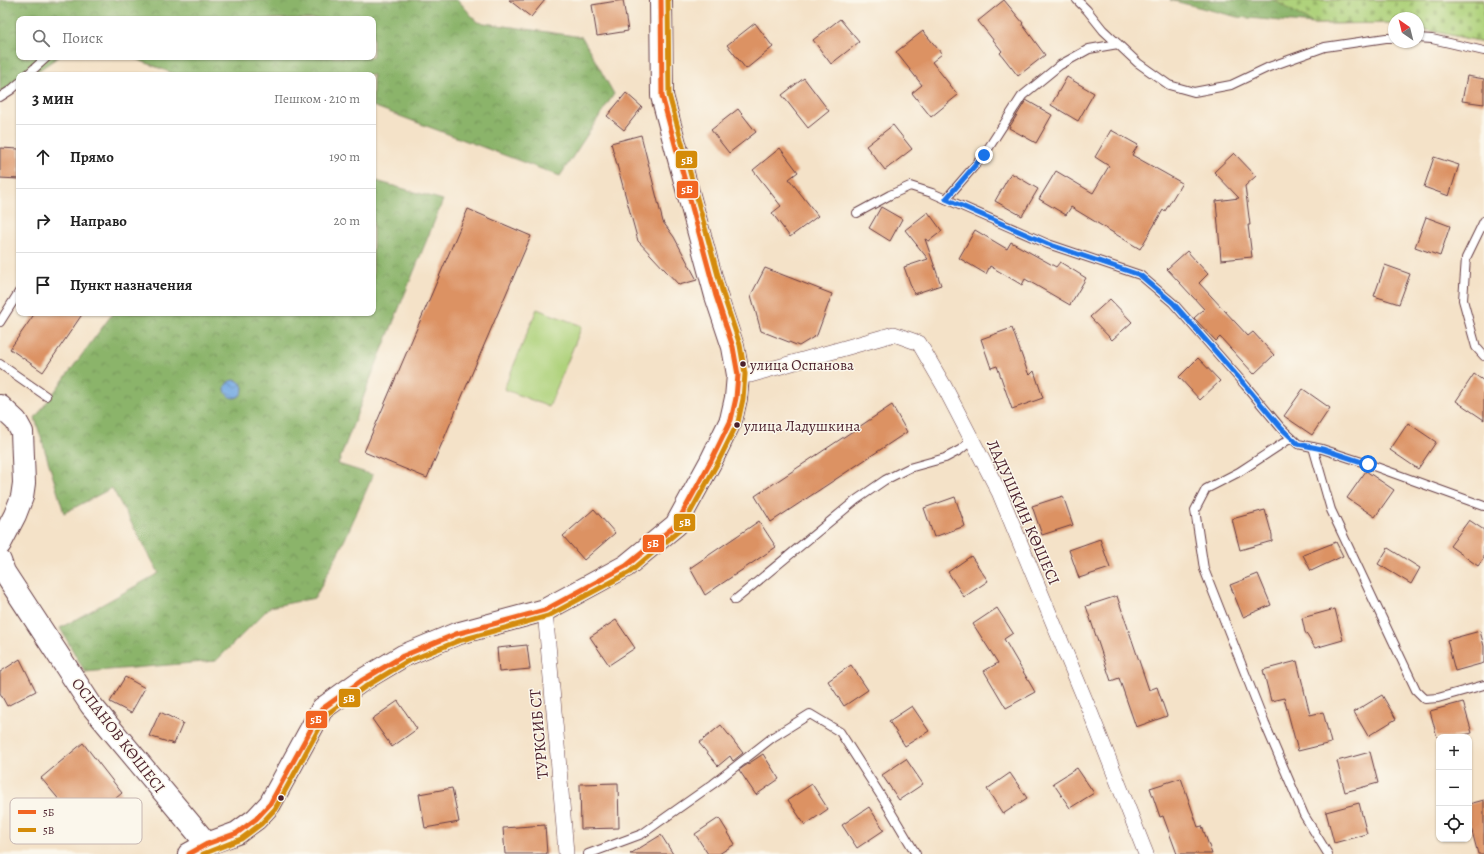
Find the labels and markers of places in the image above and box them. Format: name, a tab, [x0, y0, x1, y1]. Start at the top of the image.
place label: улица Оспанова	[749, 355, 854, 375]
marker: улица Оспанова	[738, 359, 748, 369]
place label: улица Ладушкина	[743, 416, 860, 436]
marker: улица Ладушкина	[732, 420, 742, 430]
unlabelled marker	[276, 793, 286, 803]

